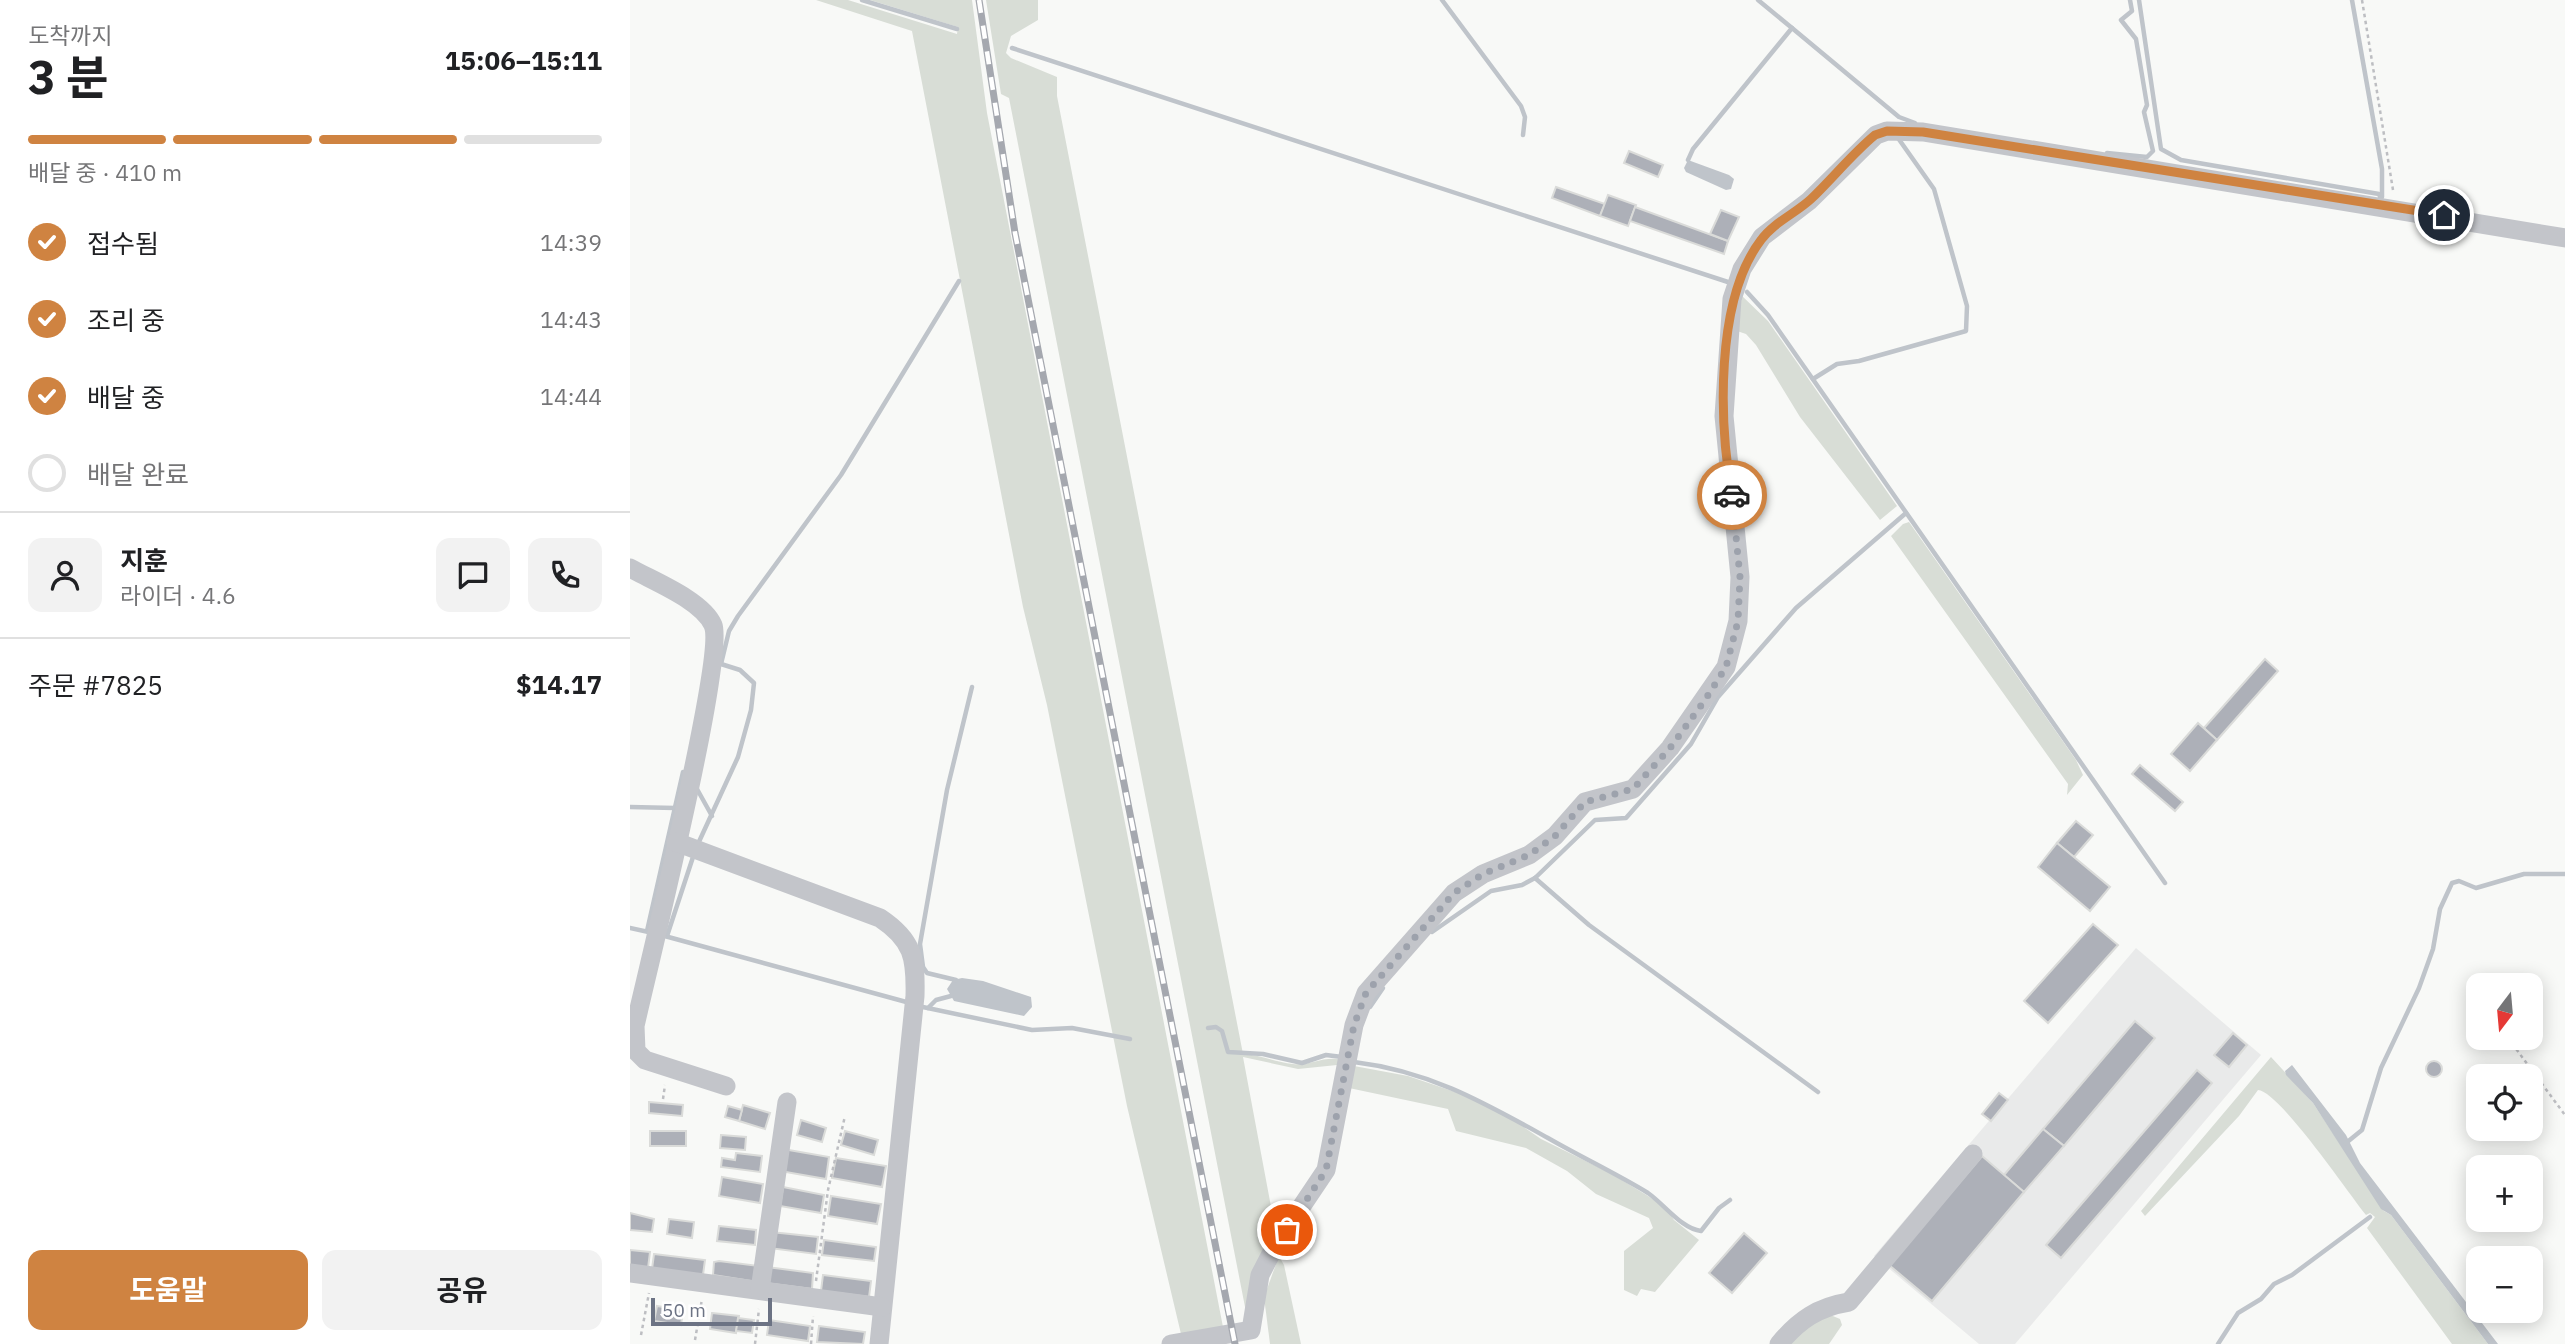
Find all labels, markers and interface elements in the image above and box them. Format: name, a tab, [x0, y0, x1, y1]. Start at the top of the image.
text: 도착까지	[28, 20, 113, 50]
text: 15:06–15:11	[445, 43, 602, 77]
text: 3 분	[28, 47, 109, 107]
text: 배달 중 · 410 m	[28, 157, 182, 187]
pin	[2414, 185, 2474, 245]
icon: home	[2425, 196, 2463, 234]
icon: check	[28, 223, 66, 261]
text: 접수됨	[87, 226, 159, 260]
text: 14:39	[540, 227, 602, 257]
icon: check	[28, 300, 66, 338]
text: 조리 중	[87, 303, 165, 337]
text: 14:43	[540, 304, 602, 334]
icon: check	[28, 377, 66, 415]
text: 배달 중	[87, 380, 165, 414]
text: 14:44	[540, 381, 602, 411]
text: 배달 완료	[87, 457, 189, 491]
courier	[1697, 460, 1767, 530]
icon: car	[1713, 476, 1751, 514]
button: person	[28, 538, 102, 612]
button: chat	[436, 538, 510, 612]
button: phone	[528, 538, 602, 612]
text: 지훈	[120, 543, 168, 577]
text: 라이더 · 4.6	[120, 580, 236, 610]
text: $14.17	[516, 667, 602, 701]
text: 주문 #7825	[28, 668, 163, 702]
north arrow	[2466, 973, 2543, 1050]
map controls	[2466, 973, 2543, 1323]
button: locate	[2466, 1064, 2543, 1141]
button: +	[2466, 1155, 2543, 1232]
pin	[1257, 1200, 1317, 1260]
icon: bag	[1268, 1211, 1306, 1249]
button: −	[2466, 1246, 2543, 1323]
button: 도움말	[28, 1250, 308, 1330]
button: 공유	[322, 1250, 602, 1330]
scale bar	[651, 1295, 772, 1327]
text: 50 m	[662, 1298, 706, 1322]

